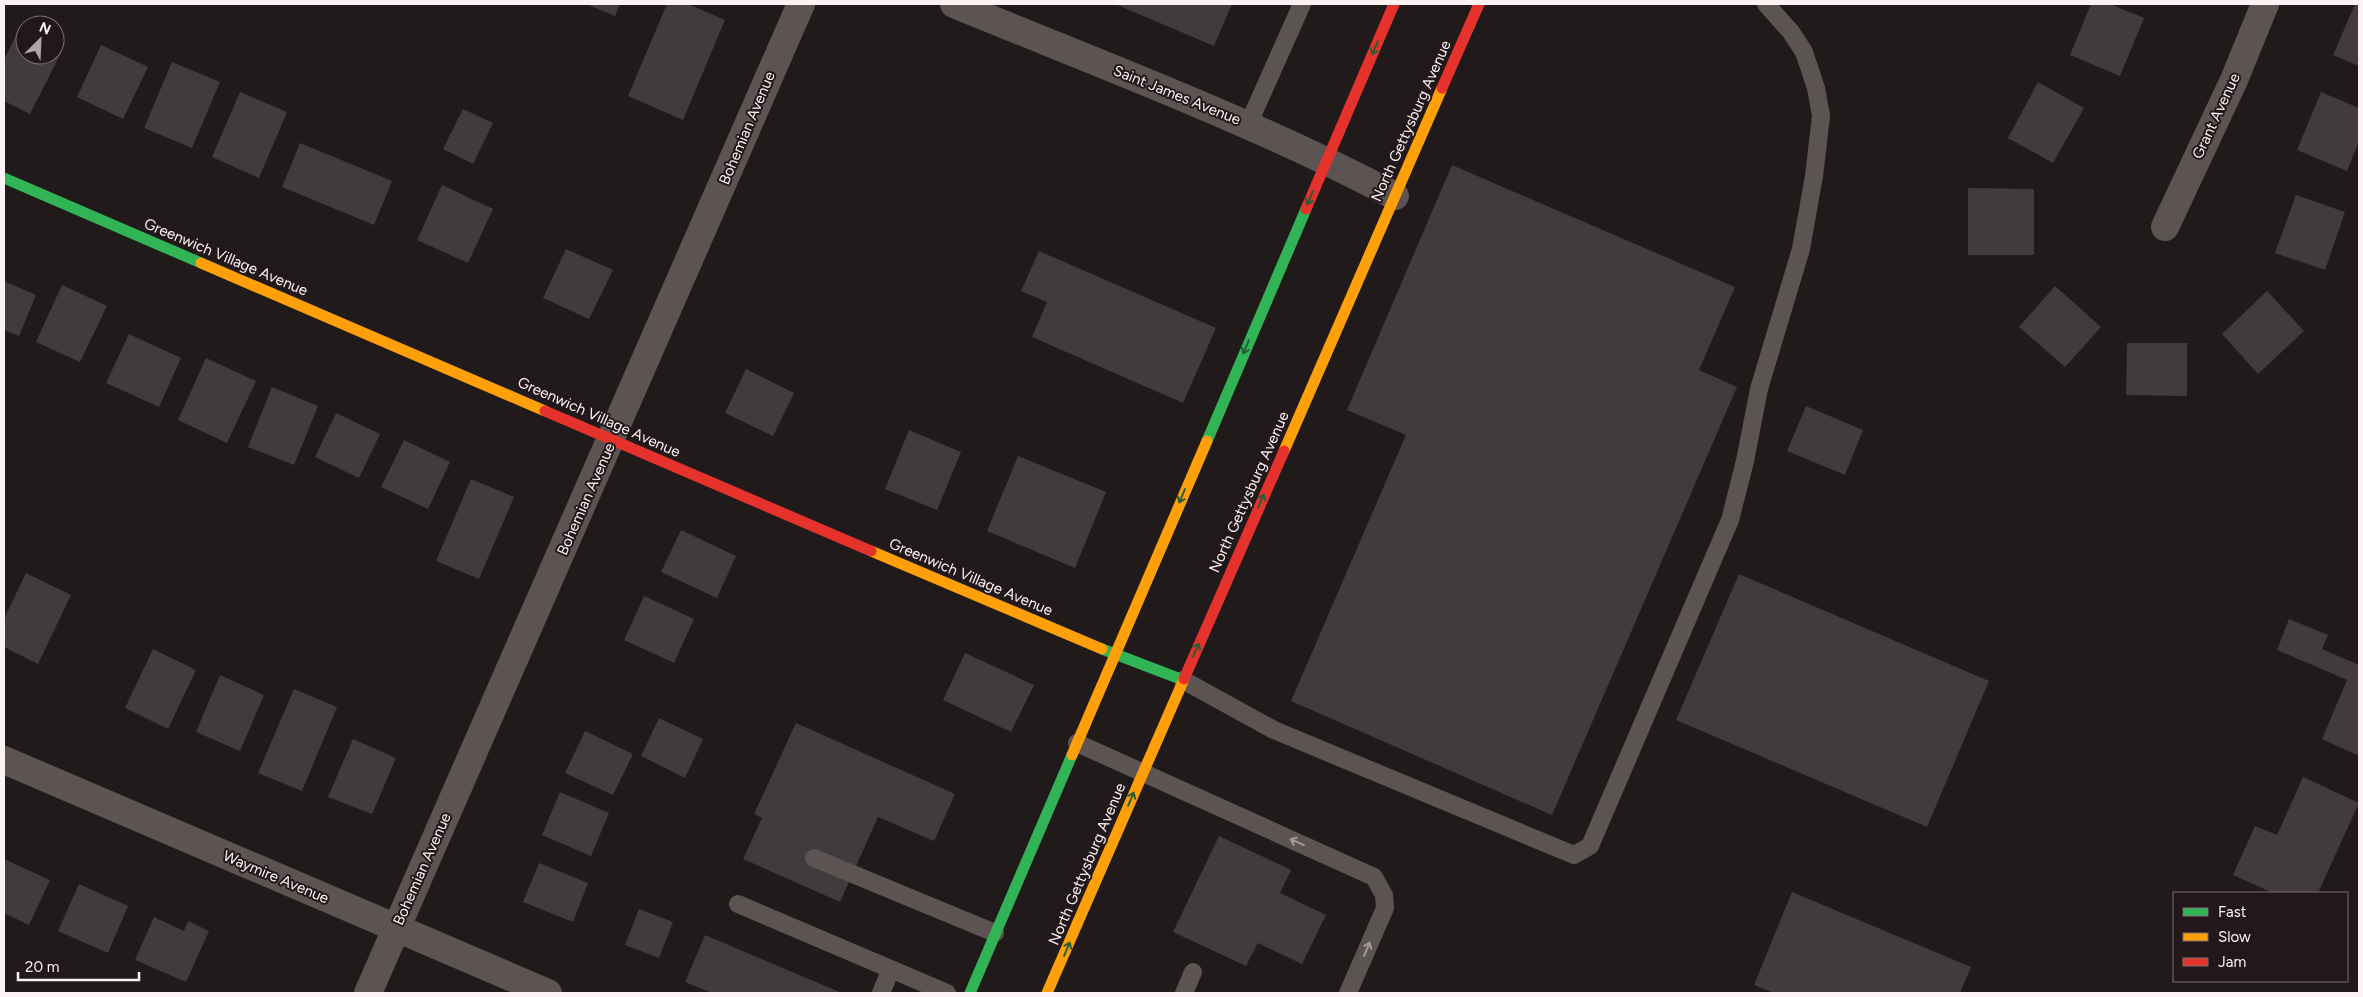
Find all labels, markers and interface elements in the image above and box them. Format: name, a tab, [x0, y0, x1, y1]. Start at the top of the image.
north arrow	[15, 15, 65, 65]
text: N	[37, 19, 53, 39]
street label: North Gettysburg Avenue	[1367, 38, 1455, 204]
one-way arrow	[1369, 40, 1379, 55]
street label: Saint James Avenue	[1111, 61, 1243, 129]
street label: Bohemian Avenue	[715, 69, 779, 187]
street label: Grant Avenue	[2188, 70, 2244, 162]
one-way arrow	[1305, 190, 1315, 205]
street label: Greenwich Village Avenue	[141, 214, 311, 300]
one-way arrow	[1241, 339, 1251, 354]
street label: Greenwich Village Avenue	[515, 373, 683, 461]
street label: North Gettysburg Avenue	[1205, 409, 1293, 575]
street label: Bohemian Avenue	[553, 440, 619, 558]
one-way arrow	[1177, 488, 1187, 503]
one-way arrow	[1258, 494, 1267, 509]
street label: Greenwich Village Avenue	[886, 534, 1056, 620]
one-way arrow	[1192, 643, 1202, 658]
street label: North Gettysburg Avenue	[1045, 780, 1129, 948]
one-way arrow	[1127, 792, 1137, 807]
street label: Bohemian Avenue	[389, 810, 455, 928]
one-way arrow	[1290, 836, 1305, 846]
street label: Waymire Avenue	[220, 847, 332, 907]
legend	[2173, 892, 2348, 982]
text: Fast	[2218, 903, 2247, 921]
text: Slow	[2218, 928, 2251, 946]
one-way arrow	[1063, 941, 1072, 956]
one-way arrow	[1363, 942, 1373, 957]
scale bar	[18, 950, 139, 982]
text: Jam	[2218, 953, 2246, 971]
text: 20 m	[25, 958, 59, 976]

